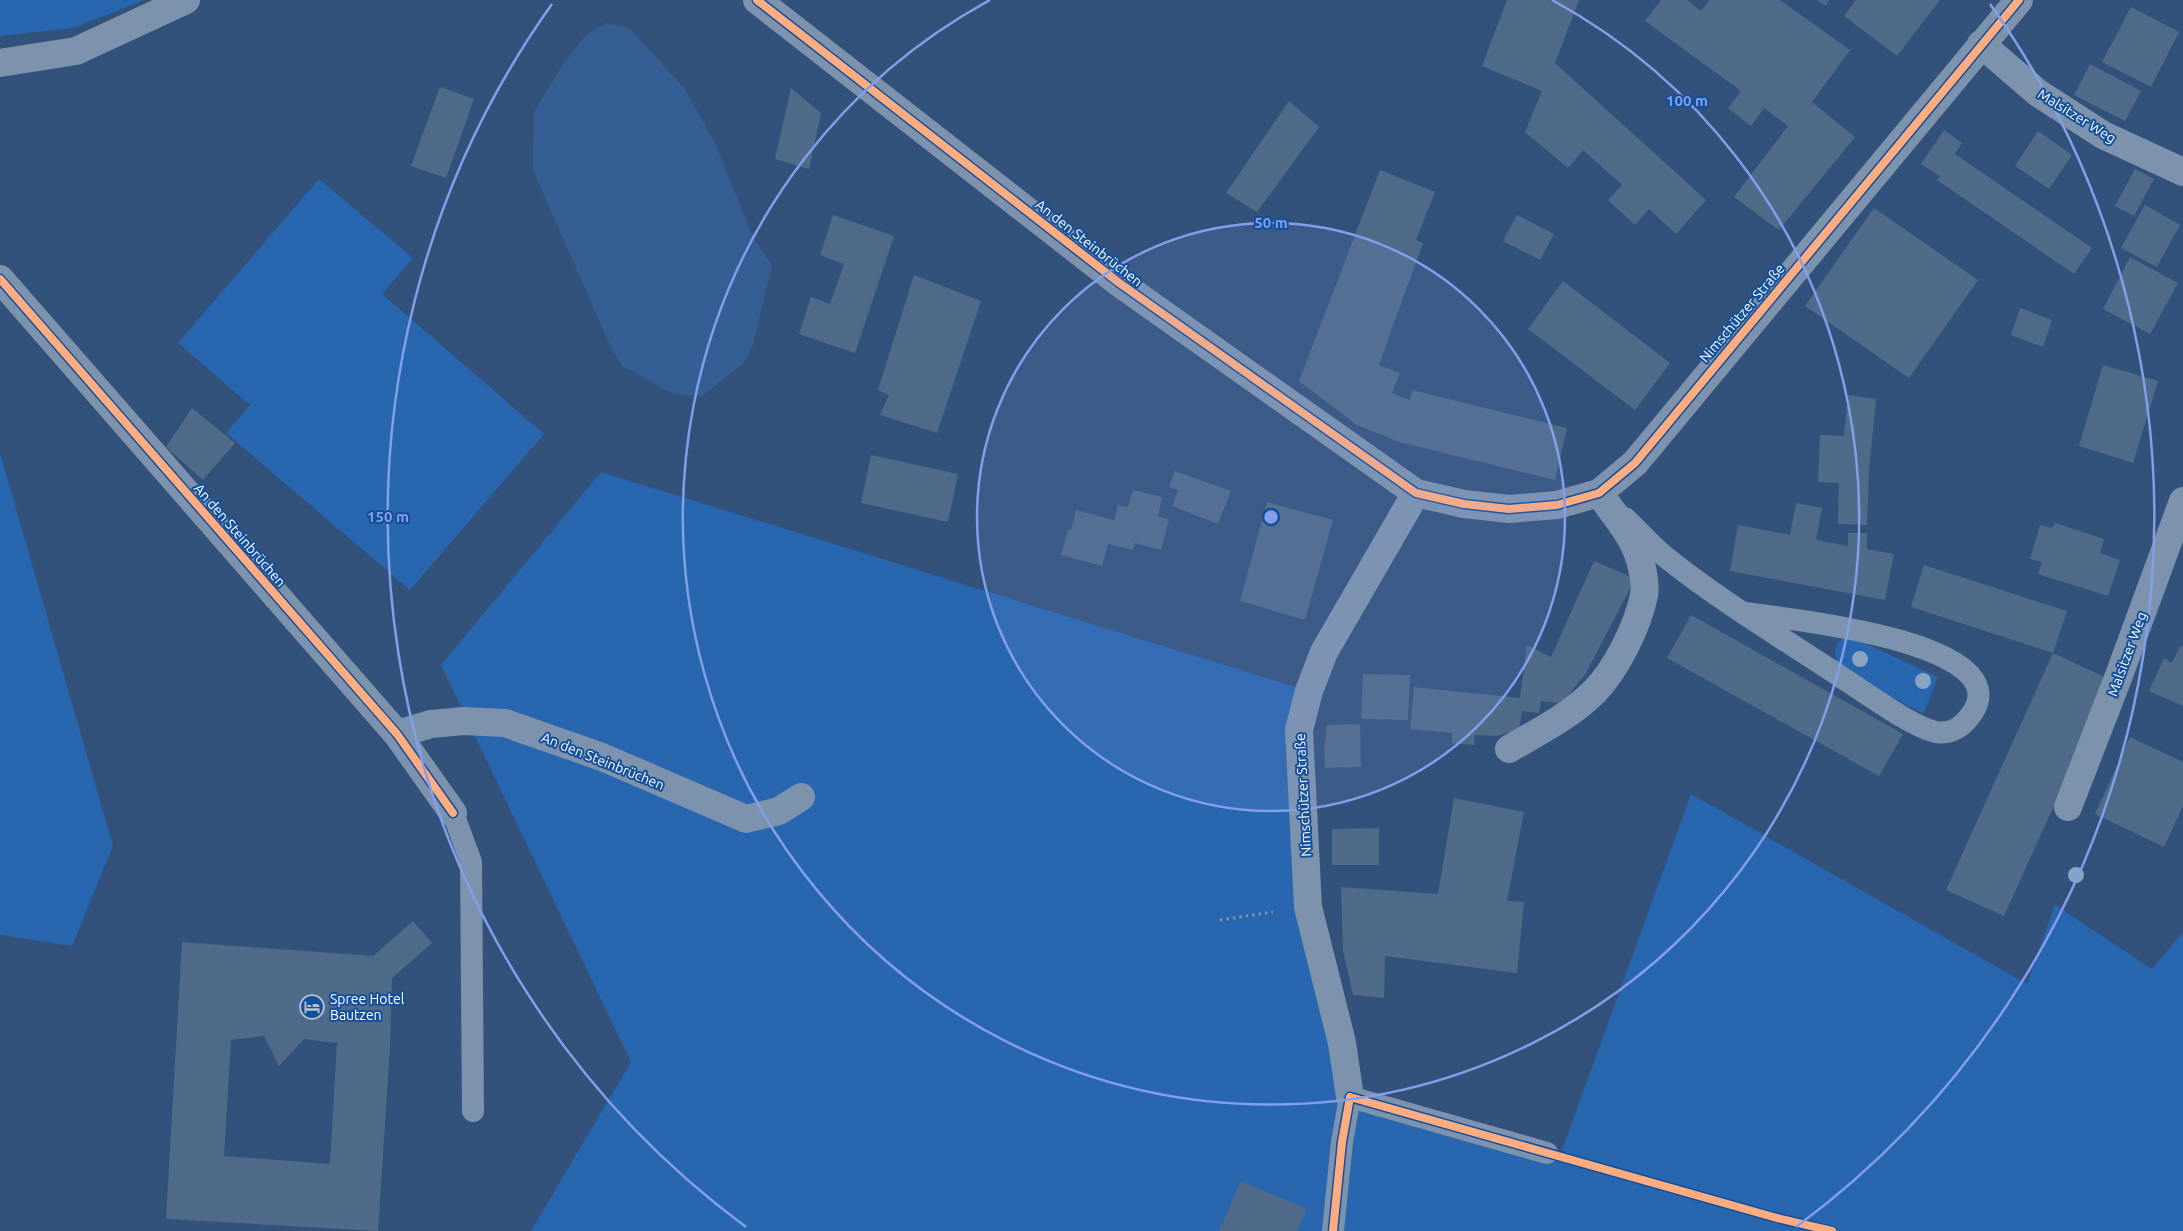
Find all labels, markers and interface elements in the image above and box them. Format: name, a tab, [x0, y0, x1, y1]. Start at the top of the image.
street label: Malsitzer Weg	[2035, 86, 2119, 146]
text: 100 m	[1666, 92, 1708, 109]
street label: An den Steinbrüchen	[1032, 196, 1146, 290]
text: 50 m	[1254, 214, 1288, 231]
street label: Nimschützer Straße	[1696, 261, 1788, 365]
street label: An den Steinbrüchen	[191, 480, 289, 590]
text: 150 m	[367, 508, 409, 525]
centre of rings	[1262, 508, 1280, 526]
street label: Malsitzer Weg	[2104, 609, 2150, 699]
street label: An den Steinbrüchen	[539, 729, 667, 793]
street label: Nimschützer Straße	[1292, 733, 1314, 857]
place label: Spree Hotel Bautzen	[330, 991, 405, 1023]
hotel icon: Spree Hotel Bautzen	[299, 994, 325, 1020]

